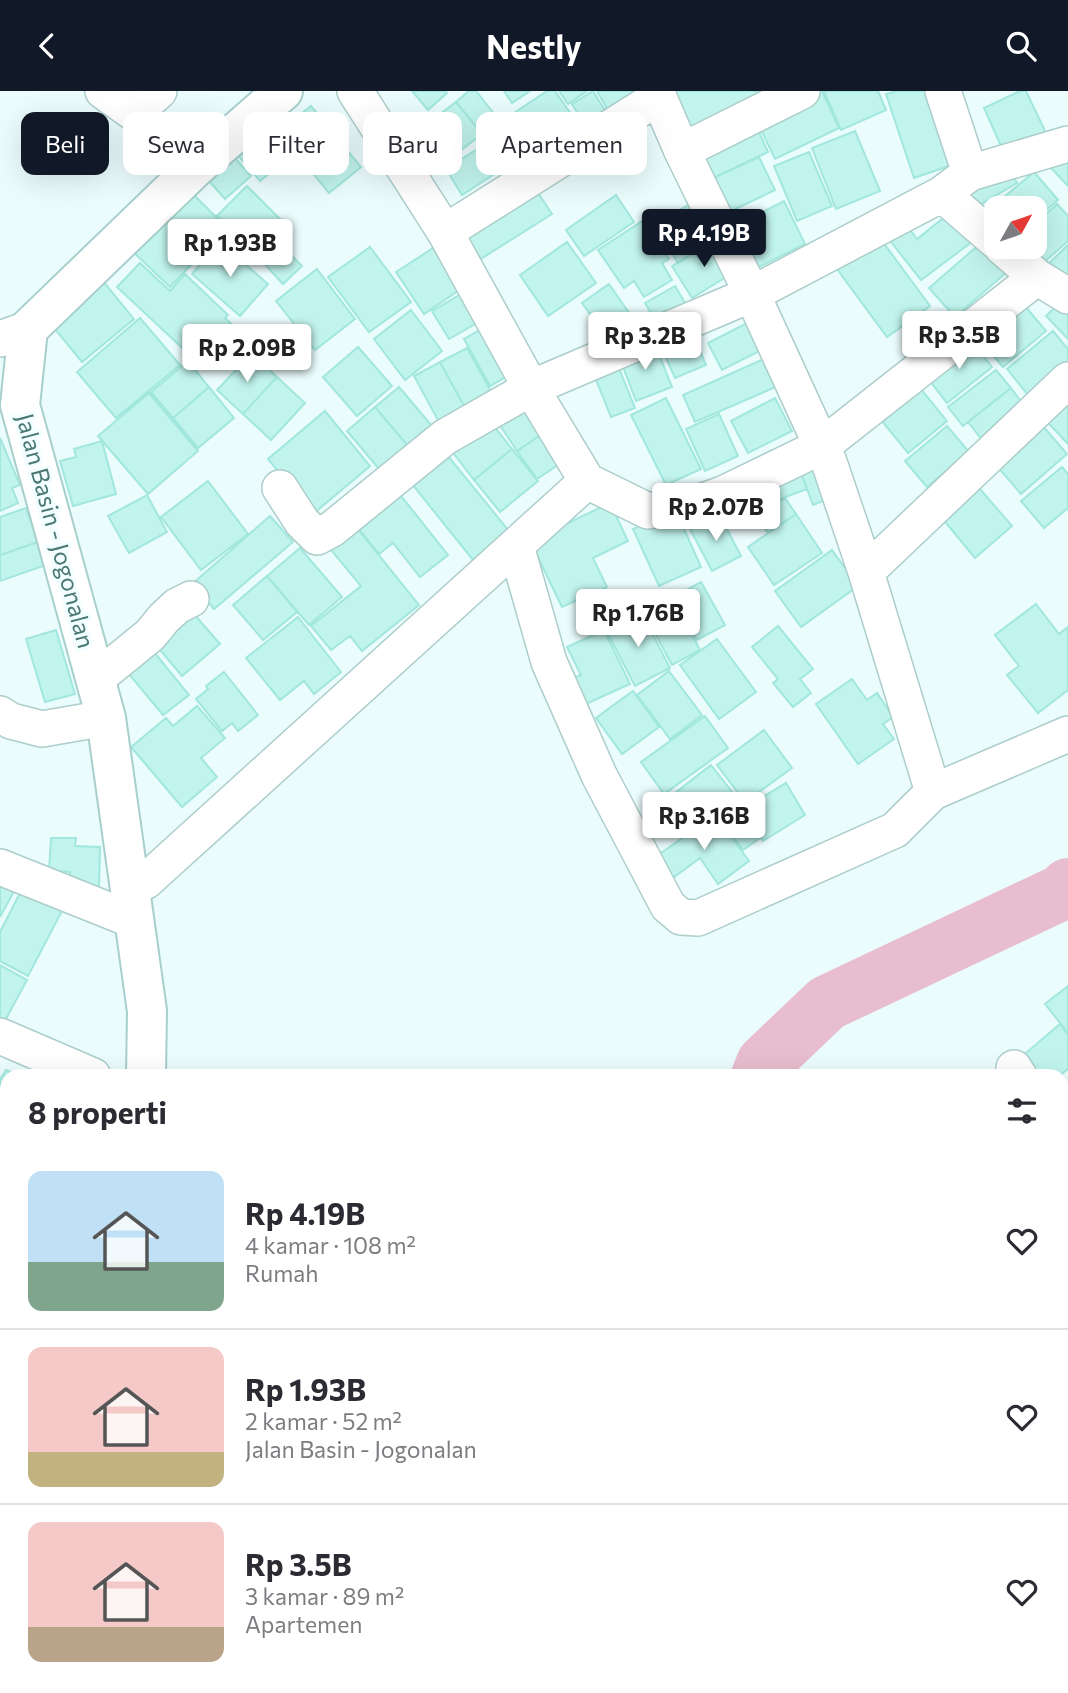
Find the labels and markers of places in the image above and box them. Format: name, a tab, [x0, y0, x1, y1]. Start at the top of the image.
pin: Rp 4.19B	[632, 209, 776, 269]
pin: Rp 1.93B	[158, 219, 302, 279]
pin: Rp 3.5B	[894, 311, 1024, 371]
pin: Rp 3.2B	[580, 313, 710, 372]
pin: Rp 2.09B	[175, 324, 319, 384]
pin: Rp 2.07B	[644, 483, 788, 543]
pin: Rp 1.76B	[566, 589, 710, 649]
pin: Rp 3.16B	[632, 793, 776, 852]

